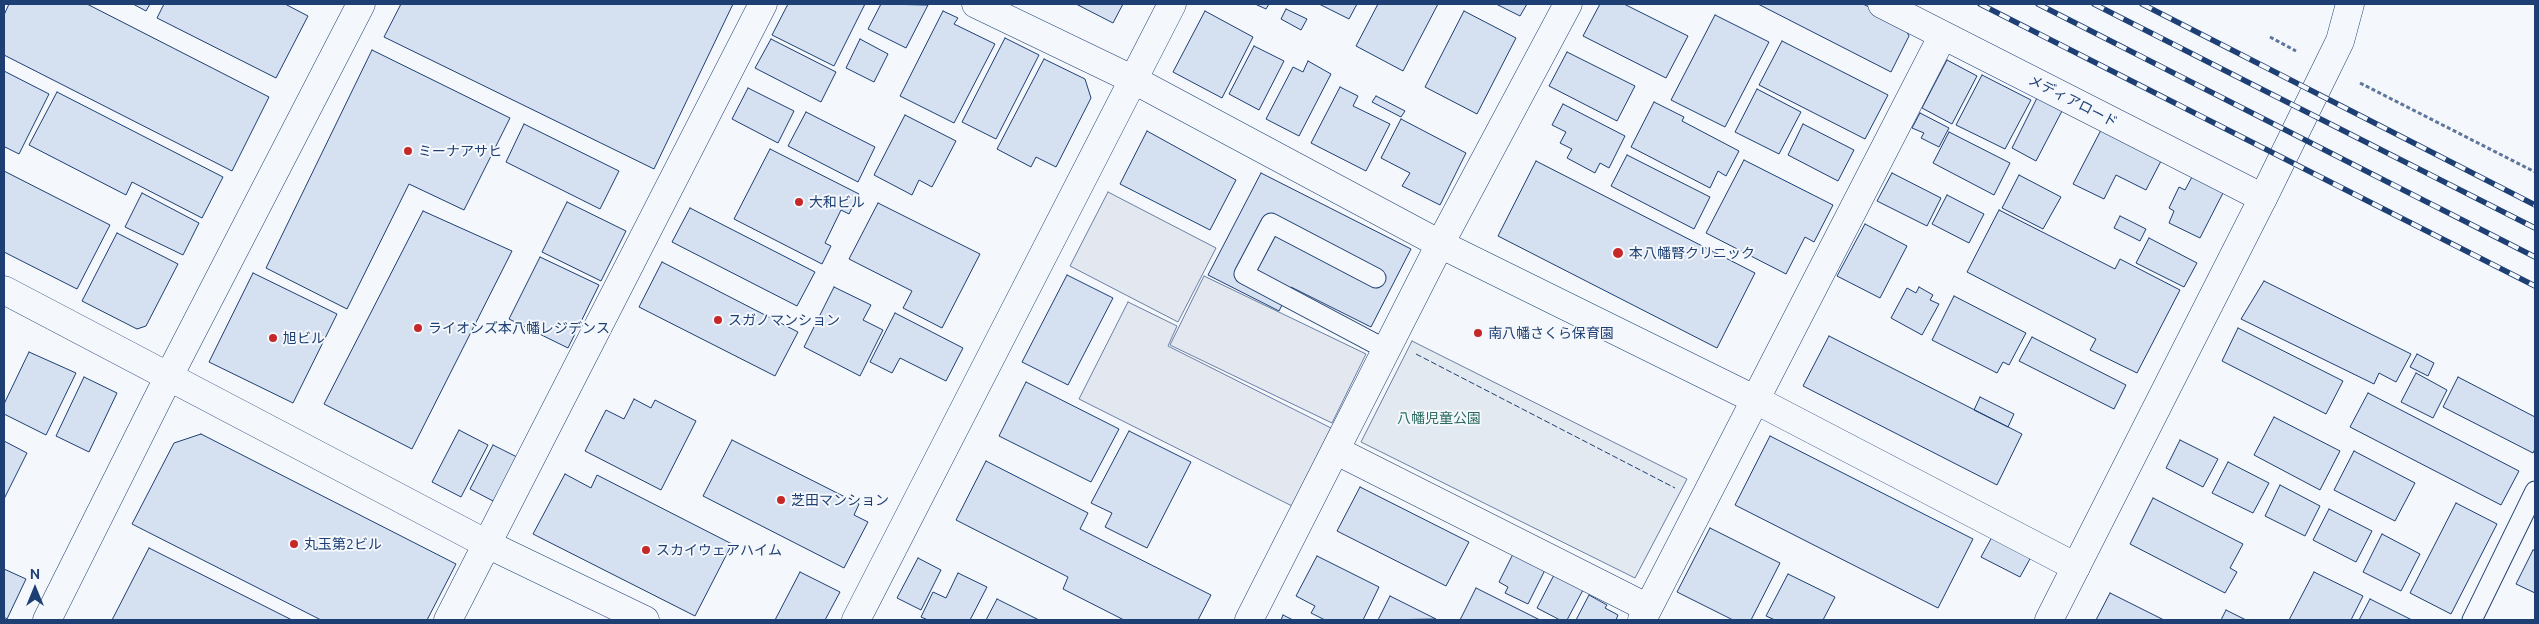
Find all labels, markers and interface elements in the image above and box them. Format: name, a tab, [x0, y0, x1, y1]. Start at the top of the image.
street label: メディアロード	[2026, 71, 2120, 131]
place label: ミーナアサヒ	[418, 143, 502, 159]
marker: ミーナアサヒ	[402, 145, 414, 157]
place label: 大和ビル	[809, 194, 865, 210]
marker: 大和ビル	[793, 196, 805, 208]
place label: 本八幡腎クリニック	[1629, 245, 1755, 261]
marker: 本八幡腎クリニック	[1611, 246, 1625, 260]
place label: スガノマンション	[728, 312, 840, 328]
marker: スガノマンション	[712, 314, 724, 326]
place label: ライオンズ本八幡レジデンス	[428, 320, 610, 336]
marker: ライオンズ本八幡レジデンス	[412, 322, 424, 334]
place label: 南八幡さくら保育園	[1488, 325, 1614, 341]
marker: 南八幡さくら保育園	[1472, 327, 1484, 339]
place label: 旭ビル	[283, 330, 325, 346]
marker: 旭ビル	[267, 332, 279, 344]
park label: 八幡児童公園	[1397, 410, 1481, 426]
place label: 芝田マンション	[791, 492, 889, 508]
marker: 芝田マンション	[775, 494, 787, 506]
place label: 丸玉第2ビル	[304, 536, 382, 552]
marker: 丸玉第2ビル	[288, 538, 300, 550]
place label: スカイウェアハイム	[656, 542, 782, 558]
marker: スカイウェアハイム	[640, 544, 652, 556]
north arrow	[10, 564, 60, 614]
text: N	[30, 566, 40, 582]

